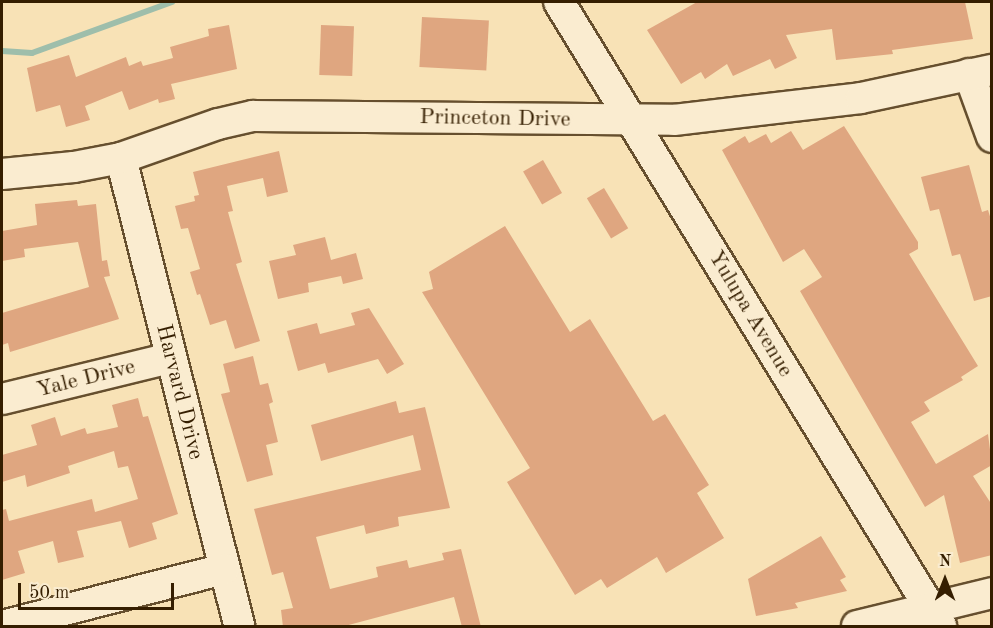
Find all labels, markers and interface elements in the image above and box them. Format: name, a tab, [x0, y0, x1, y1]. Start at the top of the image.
street label: Princeton Drive	[419, 104, 571, 134]
street label: Yulupa Avenue	[702, 246, 798, 382]
street label: Harvard Drive	[149, 322, 209, 462]
street label: Yale Drive	[34, 354, 138, 404]
north arrow	[915, 550, 975, 610]
text: N	[939, 554, 951, 570]
scale bar	[21, 571, 177, 609]
text: 50 m	[29, 584, 69, 602]

